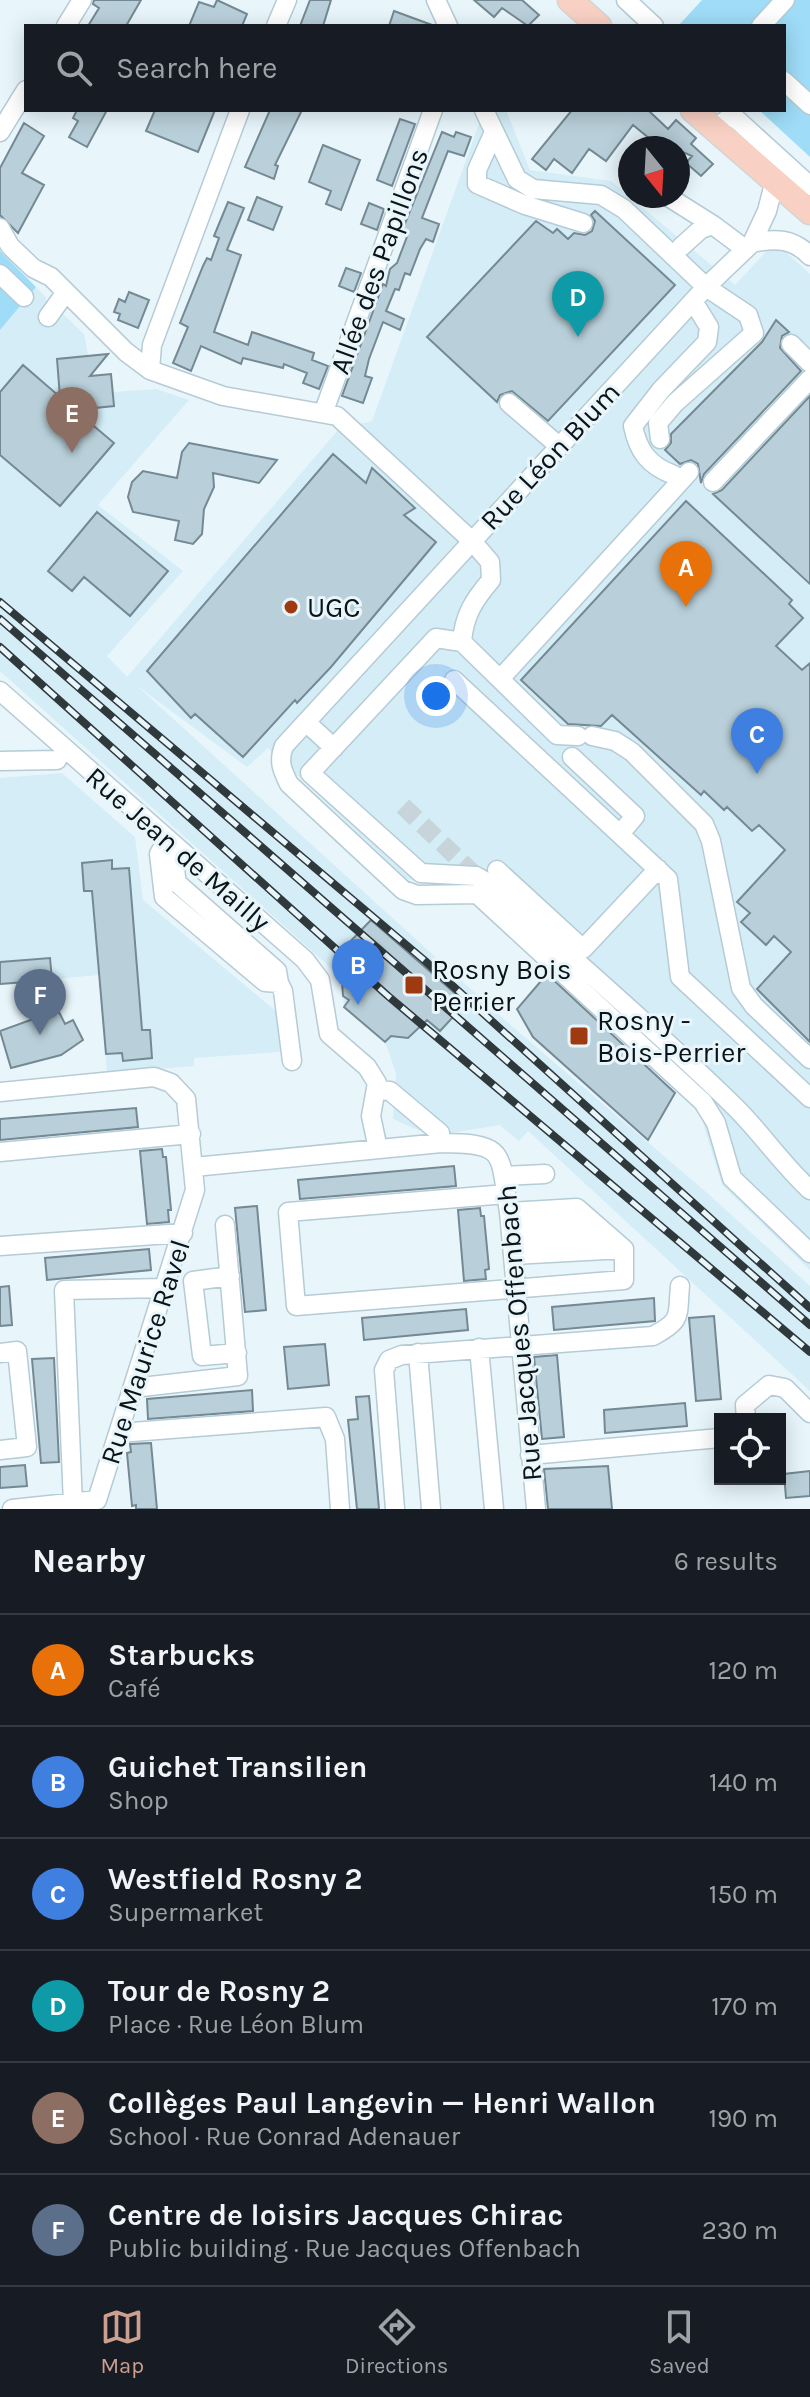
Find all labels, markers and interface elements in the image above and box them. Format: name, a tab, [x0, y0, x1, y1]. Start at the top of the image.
search box	[24, 24, 786, 112]
icon: search	[52, 46, 96, 90]
text: Search here	[116, 50, 277, 86]
north arrow	[618, 136, 690, 208]
street label: Allée des Papillons	[323, 144, 435, 378]
pin: D	[552, 271, 604, 337]
street label: Rue Léon Blum	[473, 375, 627, 537]
pin: E	[46, 387, 98, 453]
pin: A	[660, 541, 712, 607]
place label: UGC	[307, 591, 360, 624]
marker: UGC	[282, 598, 300, 616]
your location	[416, 676, 456, 716]
pin: C	[731, 708, 783, 774]
street label: Rue Jean de Mailly	[79, 760, 277, 938]
pin: B	[332, 939, 384, 1005]
place label: Rosny Bois Perrier	[432, 953, 572, 1018]
pin: F	[14, 969, 66, 1035]
marker: Rosny Bois Perrier	[403, 974, 425, 996]
place label: Rosny - Bois-Perrier	[597, 1004, 746, 1069]
marker: Rosny - Bois-Perrier	[568, 1025, 590, 1047]
street label: Rue Jacques Offenbach	[490, 1184, 548, 1482]
street label: Rue Maurice Ravel	[93, 1236, 197, 1468]
map controls	[714, 1413, 786, 1485]
button: locate	[714, 1413, 786, 1485]
text: Nearby	[32, 1541, 146, 1581]
text: 6 results	[674, 1546, 778, 1577]
text: Starbucks	[108, 1637, 255, 1673]
text: A	[50, 1655, 66, 1686]
text: 120 m	[708, 1655, 778, 1686]
text: Café	[108, 1673, 161, 1704]
text: Guichet Transilien	[108, 1749, 368, 1785]
text: B	[50, 1767, 66, 1798]
text: 140 m	[709, 1767, 778, 1798]
text: Shop	[108, 1785, 169, 1816]
text: Westfield Rosny 2	[108, 1861, 362, 1897]
text: C	[50, 1879, 66, 1910]
text: 150 m	[709, 1879, 778, 1910]
text: Supermarket	[108, 1897, 263, 1928]
text: Tour de Rosny 2	[108, 1973, 330, 2009]
text: D	[49, 1991, 67, 2022]
text: 170 m	[711, 1991, 778, 2022]
text: Place · Rue Léon Blum	[108, 2009, 364, 2040]
text: Collèges Paul Langevin — Henri Wallon	[108, 2085, 656, 2121]
text: E	[50, 2103, 66, 2134]
text: 190 m	[708, 2103, 778, 2134]
text: School · Rue Conrad Adenauer	[108, 2121, 460, 2152]
text: Centre de loisirs Jacques Chirac	[108, 2197, 563, 2233]
text: F	[51, 2215, 65, 2246]
text: 230 m	[702, 2215, 778, 2246]
text: Public building · Rue Jacques Offenbach	[108, 2233, 581, 2264]
tab: Map	[100, 2305, 144, 2379]
tab: Directions	[345, 2305, 448, 2379]
tab: Saved	[649, 2305, 710, 2379]

